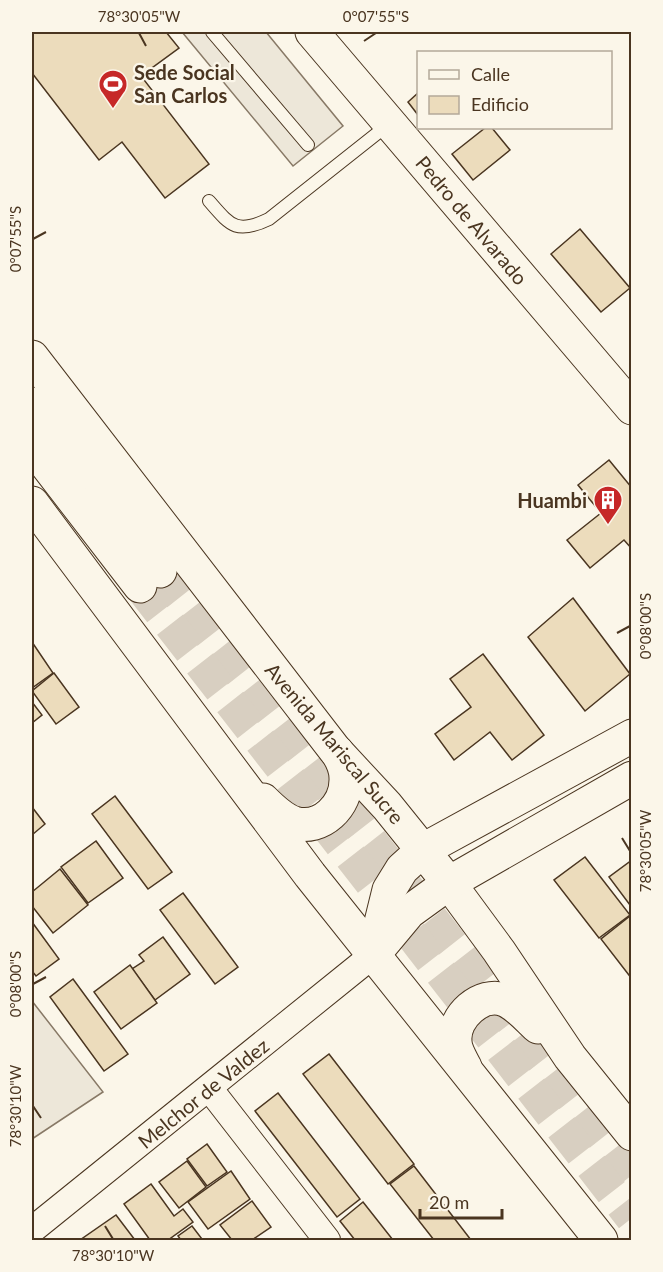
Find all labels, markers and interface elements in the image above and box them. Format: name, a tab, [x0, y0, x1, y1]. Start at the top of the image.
text: 78°30'05"W	[98, 7, 181, 25]
text: 0°07'55"S	[343, 7, 409, 25]
legend	[417, 51, 612, 129]
place label: Sede Social San Carlos	[134, 60, 235, 107]
text: Calle	[471, 63, 510, 85]
sports icon: Sede Social San Carlos	[97, 68, 129, 110]
text: Edificio	[471, 93, 529, 115]
street label: Pedro de Alvarado	[411, 151, 533, 289]
text: 0°07'55"S	[6, 206, 24, 272]
building icon: Huambi	[592, 484, 624, 526]
place label: Huambi	[517, 488, 587, 512]
text: 0°08'00"S	[636, 593, 654, 659]
street label: Avenida Mariscal Sucre	[261, 658, 409, 828]
text: 78°30'05"W	[636, 809, 654, 892]
text: 0°08'00"S	[6, 951, 24, 1017]
street label: Melchor de Valdez	[133, 1033, 273, 1153]
text: 78°30'10"W	[6, 1064, 24, 1147]
scale bar	[420, 1182, 502, 1220]
text: 20 m	[429, 1191, 469, 1213]
text: 78°30'10"W	[72, 1246, 155, 1264]

